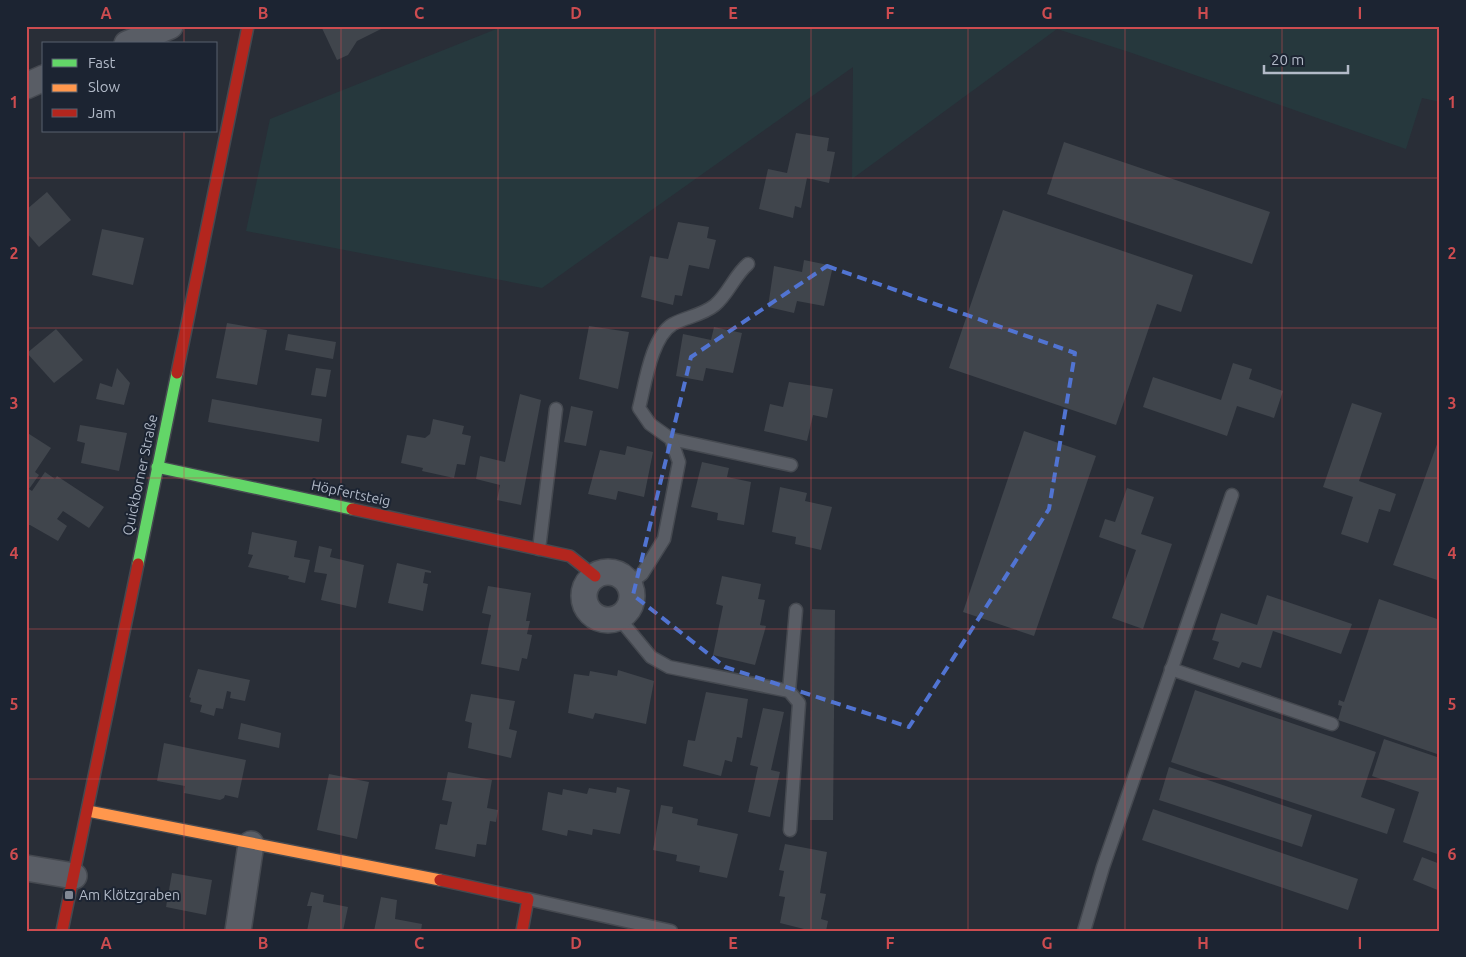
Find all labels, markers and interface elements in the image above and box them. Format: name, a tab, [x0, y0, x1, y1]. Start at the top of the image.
text: A	[100, 4, 112, 22]
text: B	[258, 4, 268, 22]
text: C	[414, 4, 424, 22]
text: D	[570, 4, 582, 22]
text: E	[728, 4, 738, 22]
text: F	[886, 4, 895, 22]
text: G	[1041, 4, 1053, 22]
text: H	[1197, 4, 1209, 22]
text: I	[1358, 4, 1362, 22]
legend	[42, 42, 218, 132]
scale bar	[1264, 42, 1347, 74]
text: 20 m	[1271, 51, 1304, 68]
text: Fast	[88, 54, 116, 71]
text: Slow	[88, 78, 121, 95]
text: 1	[9, 93, 19, 111]
text: 1	[1447, 93, 1457, 111]
text: Jam	[88, 104, 116, 121]
text: 2	[9, 244, 19, 262]
text: 2	[1447, 244, 1457, 262]
text: 3	[9, 394, 19, 412]
text: 3	[1447, 394, 1457, 412]
street label: Quickborner Straße	[119, 413, 161, 537]
street label: Höpfertsteig	[310, 477, 392, 509]
text: 4	[9, 544, 19, 562]
text: 4	[1447, 544, 1457, 562]
text: 5	[9, 695, 19, 713]
text: 5	[1447, 695, 1457, 713]
text: 6	[9, 845, 19, 863]
text: 6	[1447, 845, 1457, 863]
place label: Am Klötzgraben	[79, 887, 180, 903]
marker: Am Klötzgraben	[63, 889, 75, 901]
text: A	[100, 934, 112, 952]
text: B	[258, 934, 268, 952]
text: C	[414, 934, 424, 952]
text: D	[570, 934, 582, 952]
text: E	[728, 934, 738, 952]
text: F	[886, 934, 895, 952]
text: G	[1041, 934, 1053, 952]
text: H	[1197, 934, 1209, 952]
text: I	[1358, 934, 1362, 952]

